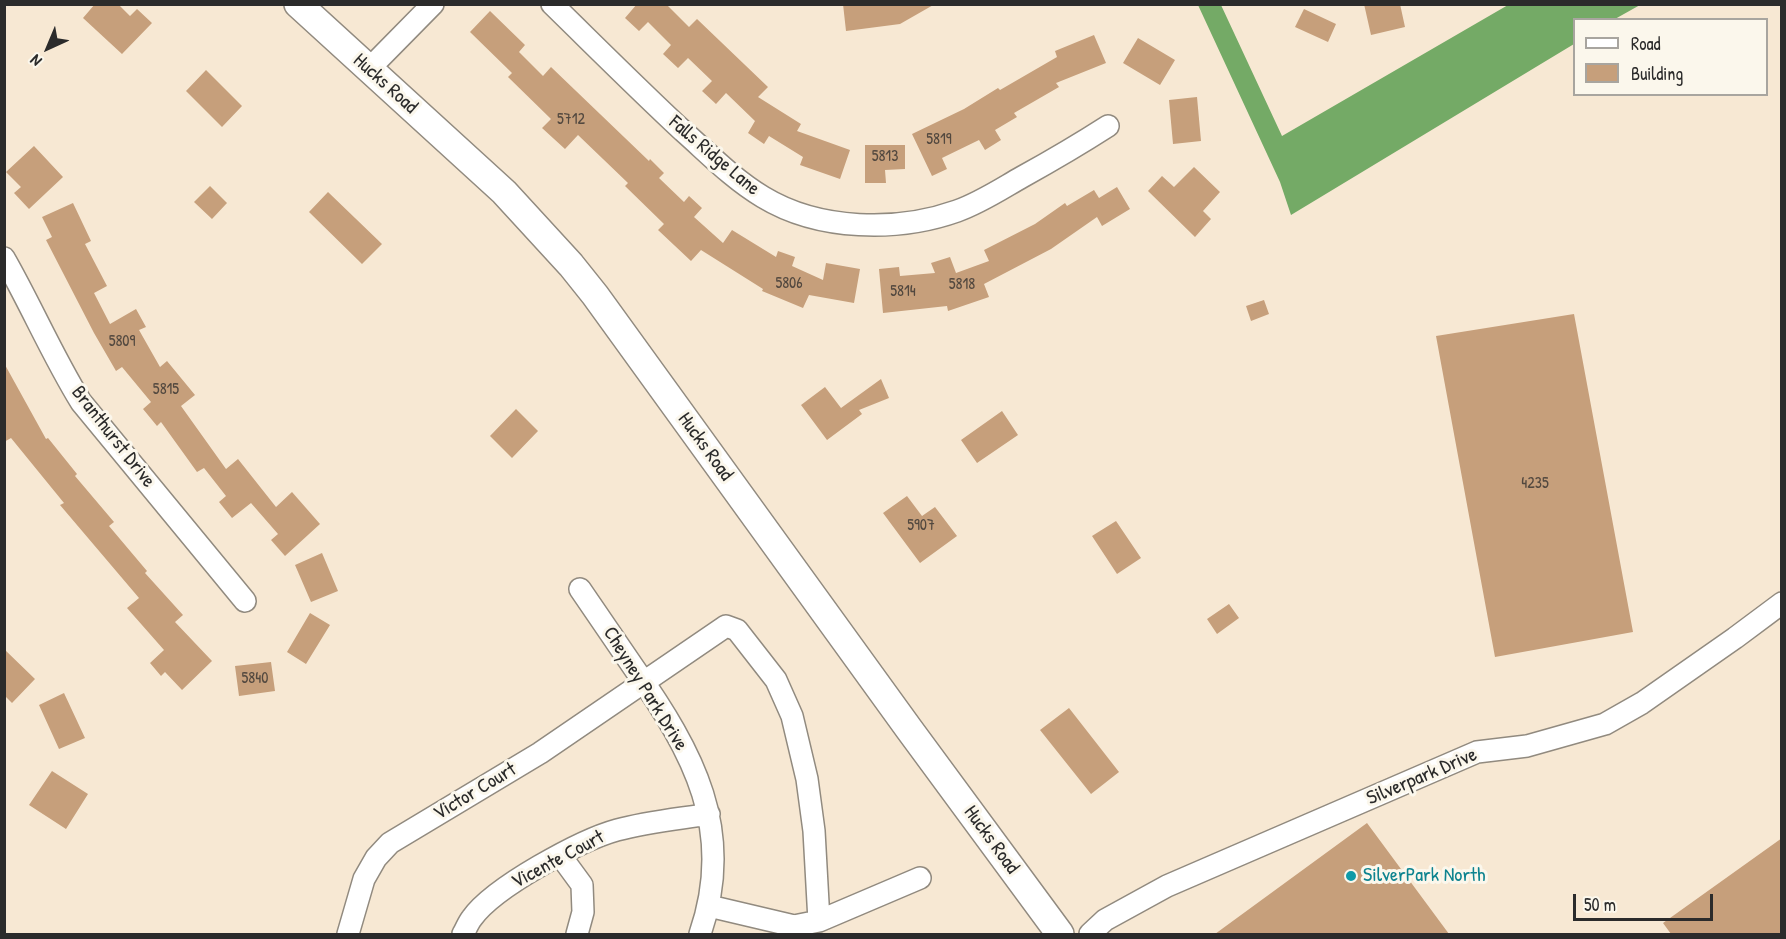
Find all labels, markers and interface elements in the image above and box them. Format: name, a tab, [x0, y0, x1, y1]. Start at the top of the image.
north arrow	[18, 18, 78, 78]
legend	[1573, 18, 1768, 96]
text: Road	[1631, 31, 1661, 56]
street label: Hucks Road	[348, 49, 422, 119]
text: N	[25, 50, 46, 72]
text: Building	[1631, 61, 1683, 86]
house number: 5712	[557, 110, 585, 130]
street label: Falls Ridge Lane	[664, 111, 764, 201]
house number: 5819	[926, 130, 952, 150]
house number: 5813	[872, 147, 898, 167]
house number: 5806	[775, 274, 803, 294]
house number: 5818	[949, 275, 975, 295]
house number: 5814	[890, 282, 916, 302]
house number: 5809	[109, 332, 135, 352]
house number: 5815	[153, 380, 179, 400]
street label: Branthurst Drive	[66, 381, 160, 493]
street label: Hucks Road	[672, 408, 738, 486]
house number: 4235	[1521, 474, 1549, 494]
house number: 5907	[907, 516, 935, 536]
street label: Cheyney Park Drive	[597, 623, 693, 755]
house number: 5840	[242, 669, 268, 689]
street label: Silverpark Drive	[1363, 743, 1481, 811]
street label: Victor Court	[429, 758, 521, 826]
street label: Hucks Road	[958, 801, 1024, 879]
street label: Vicente Court	[508, 826, 608, 894]
place label: SilverPark North	[1363, 864, 1485, 888]
marker: SilverPark North	[1344, 869, 1358, 883]
scale bar	[1576, 882, 1716, 920]
text: 50 m	[1584, 892, 1616, 917]

